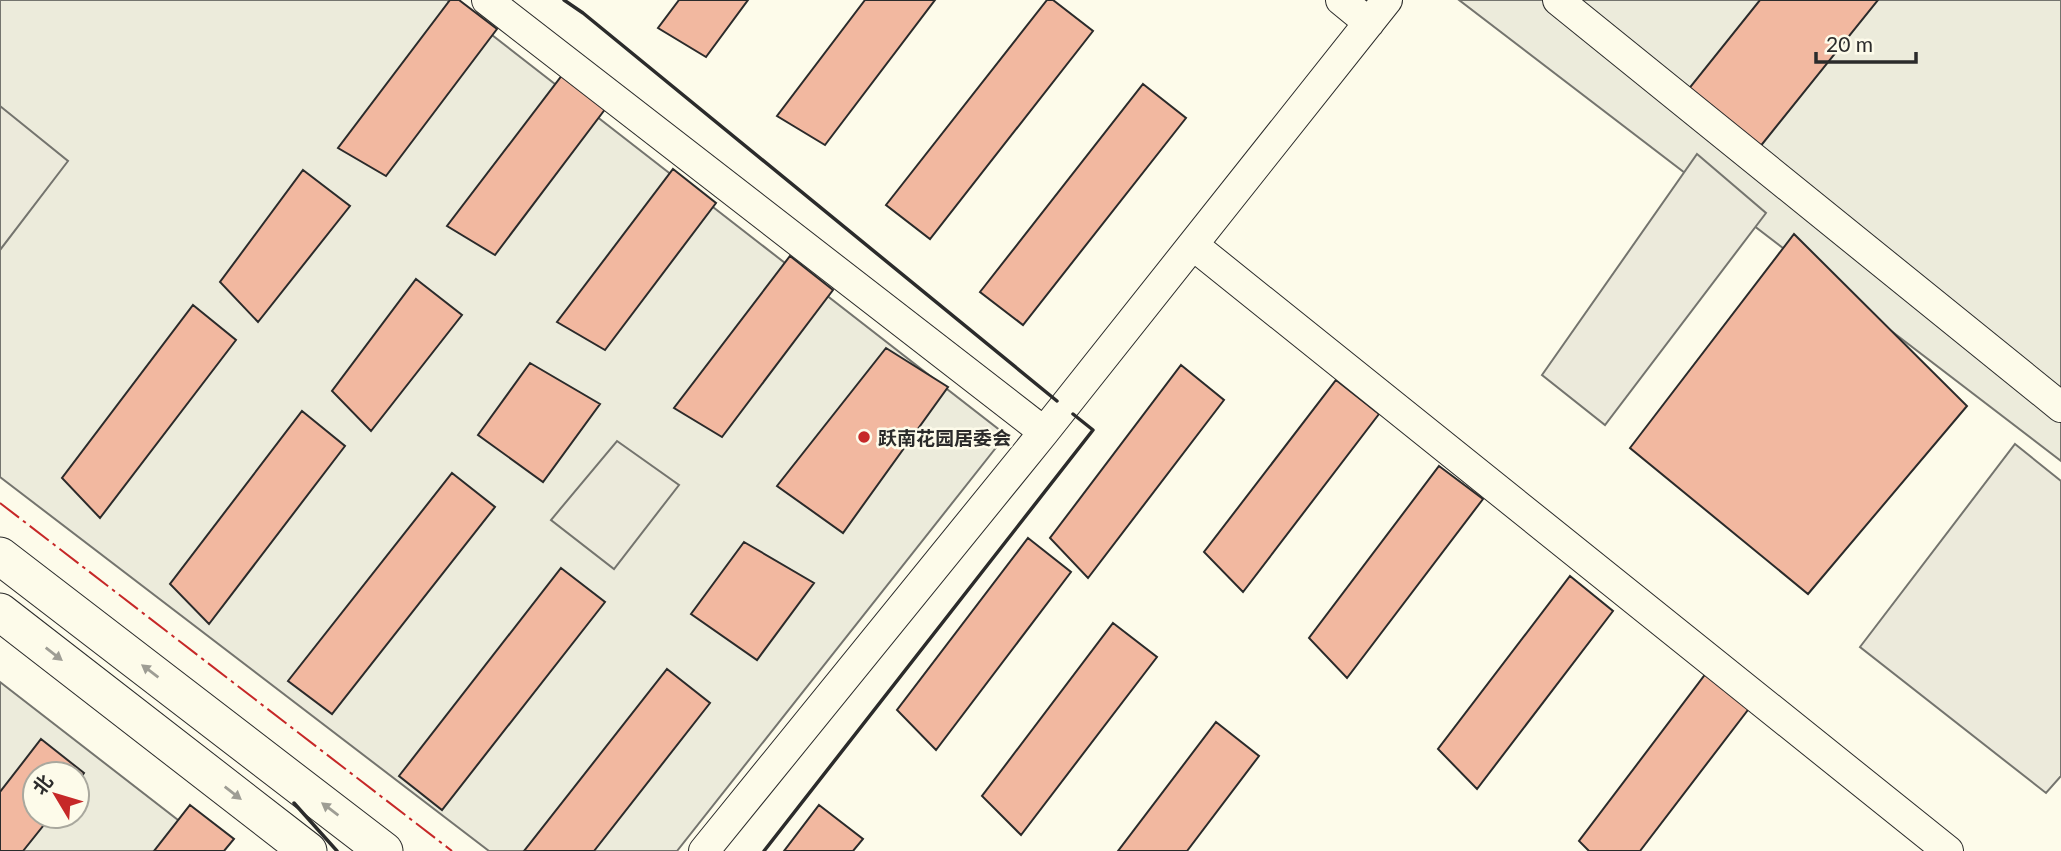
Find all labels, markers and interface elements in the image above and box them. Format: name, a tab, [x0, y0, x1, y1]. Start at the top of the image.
scale bar	[1816, 21, 1916, 65]
text: 20 m	[1826, 31, 1873, 56]
place label: 跃南花园居委会	[878, 426, 1011, 449]
marker: 跃南花园居委会	[856, 429, 872, 445]
one-way arrow	[45, 646, 63, 660]
one-way arrow	[141, 664, 159, 679]
north arrow	[21, 760, 91, 830]
text: 北	[27, 770, 57, 799]
one-way arrow	[224, 786, 242, 801]
one-way arrow	[321, 803, 339, 817]

